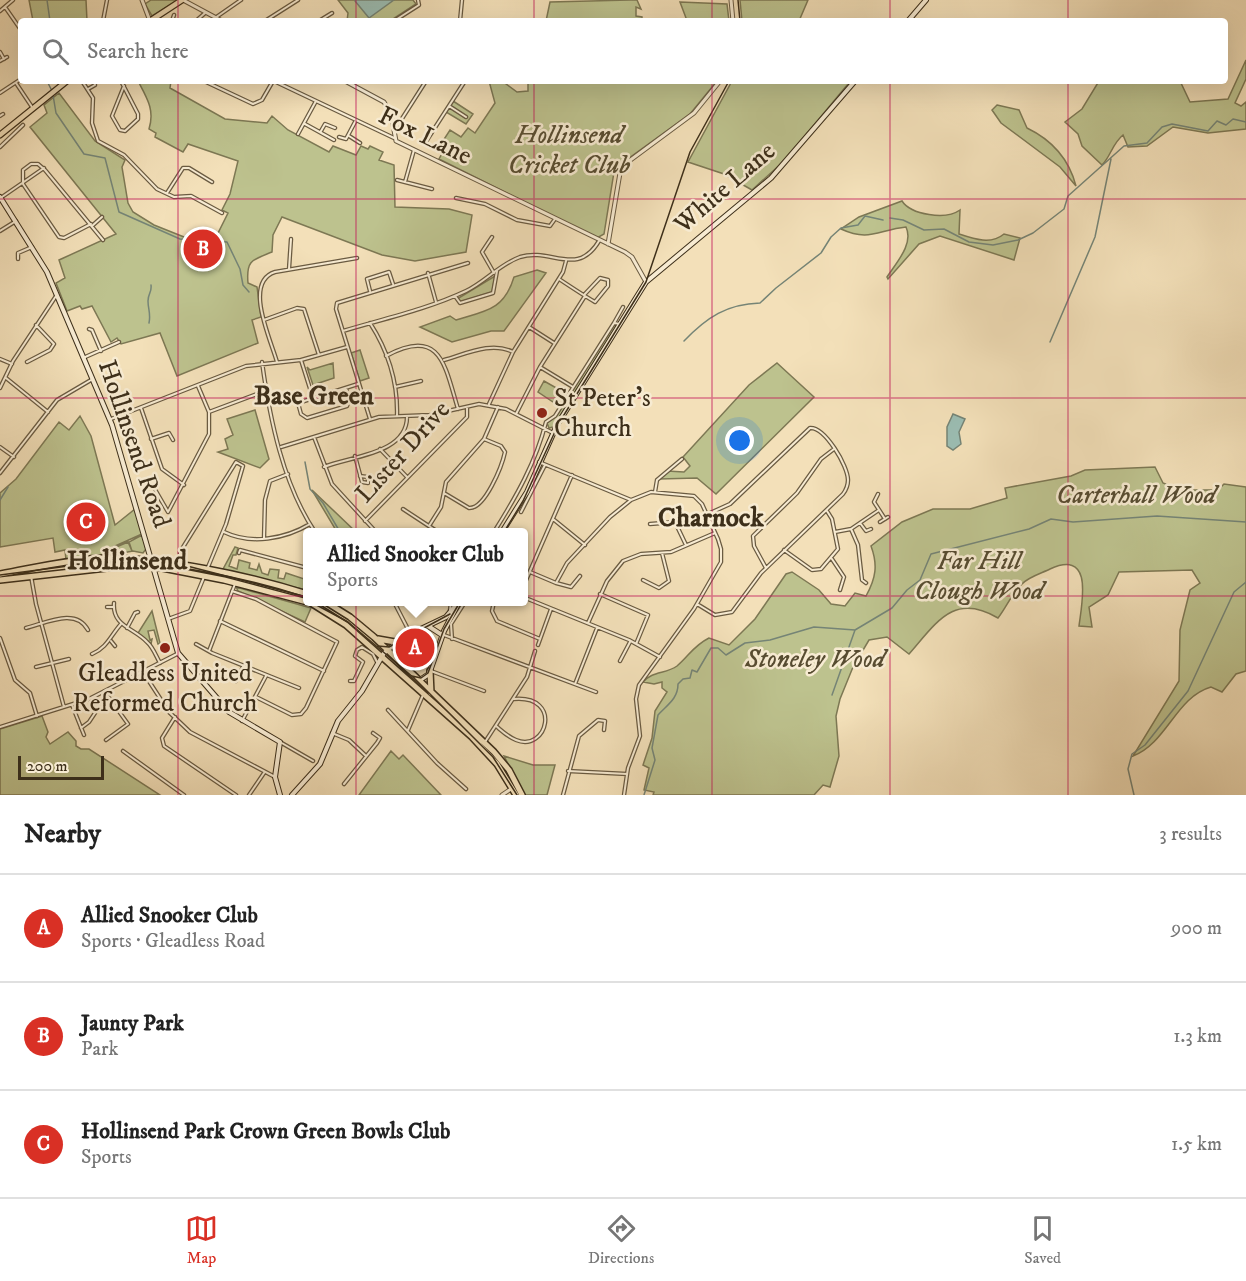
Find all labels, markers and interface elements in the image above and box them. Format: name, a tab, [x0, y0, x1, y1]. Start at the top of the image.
search box	[18, 18, 1228, 84]
icon: search	[39, 35, 72, 68]
text: Search here	[87, 38, 189, 65]
street label: Fox Lane	[373, 99, 477, 173]
park label: Hollinsend Cricket Club	[508, 119, 630, 182]
street label: White Lane	[667, 135, 782, 242]
pin: B	[184, 226, 222, 272]
street label: Hollinsend Road	[90, 356, 178, 532]
district label: Base Green	[254, 379, 375, 413]
place label: St Peter’s Church	[554, 382, 651, 445]
street label: Lister Drive	[348, 394, 458, 510]
marker: St Peter’s Church	[535, 406, 549, 420]
your location	[725, 426, 754, 455]
park label: Carterhall Wood	[1056, 479, 1220, 512]
pin: C	[66, 500, 106, 544]
district label: Charnock	[658, 501, 765, 535]
popup	[303, 528, 528, 606]
text: Allied Snooker Club	[327, 541, 504, 568]
district label: Hollinsend	[67, 544, 188, 578]
park label: Far Hill Clough Wood	[914, 545, 1047, 608]
text: Sports	[327, 568, 378, 593]
pin: A	[396, 626, 434, 670]
marker: Gleadless United Reformed Church	[158, 641, 172, 655]
park label: Stoneley Wood	[744, 643, 889, 676]
place label: Gleadless United Reformed Church	[73, 657, 258, 720]
scale bar	[18, 753, 104, 780]
text: 200 m	[27, 756, 68, 776]
text: Nearby	[24, 818, 101, 851]
text: 3 results	[1159, 822, 1222, 847]
text: Allied Snooker Club	[81, 902, 258, 929]
text: A	[37, 916, 50, 941]
text: 900 m	[1171, 916, 1222, 941]
text: Sports · Gleadless Road	[81, 929, 265, 954]
text: Jaunty Park	[81, 1010, 184, 1037]
text: B	[37, 1024, 50, 1049]
text: 1.3 km	[1173, 1024, 1222, 1049]
text: Park	[81, 1037, 118, 1062]
text: Hollinsend Park Crown Green Bowls Club	[81, 1118, 450, 1145]
text: C	[37, 1132, 50, 1157]
text: 1.5 km	[1171, 1132, 1222, 1157]
text: Sports	[81, 1145, 132, 1170]
tab: Map	[185, 1212, 218, 1268]
tab: Directions	[588, 1212, 654, 1268]
tab: Saved	[1024, 1212, 1061, 1268]

